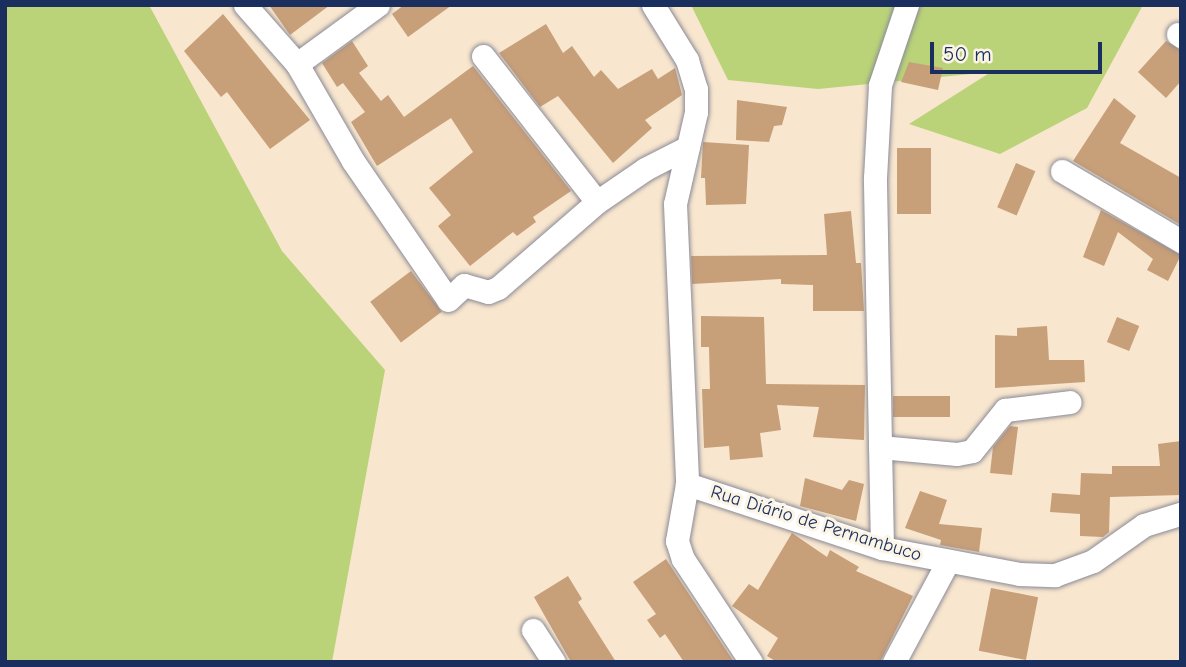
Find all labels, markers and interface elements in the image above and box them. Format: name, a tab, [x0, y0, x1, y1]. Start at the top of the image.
scale bar	[934, 28, 1106, 72]
text: 50 m	[943, 42, 992, 66]
street label: Rua Diário de Pernambuco	[708, 481, 924, 567]

